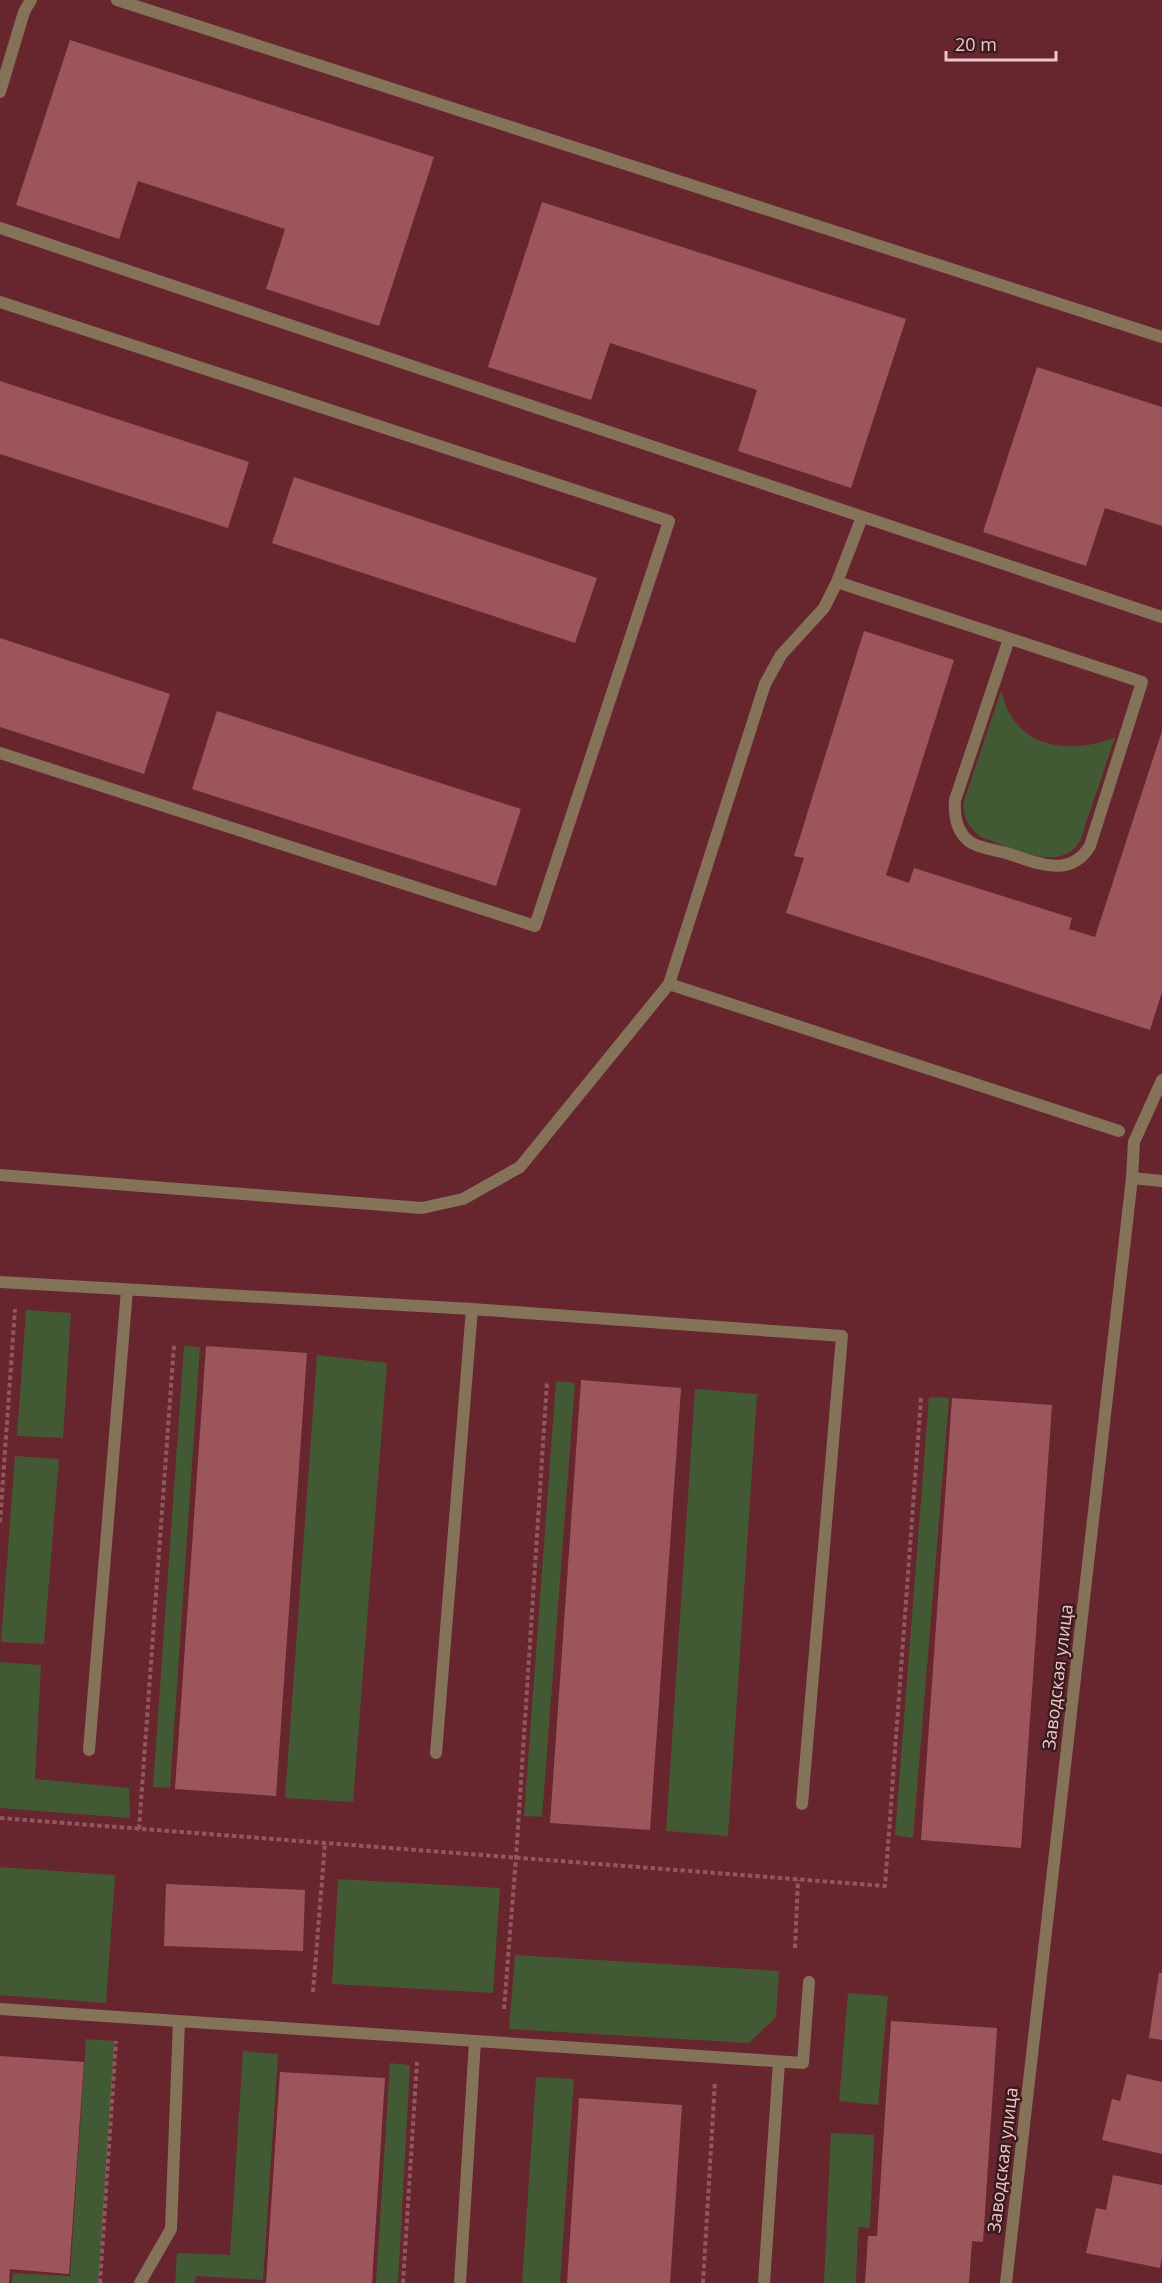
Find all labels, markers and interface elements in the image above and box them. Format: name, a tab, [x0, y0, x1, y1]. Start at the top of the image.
scale bar	[946, 24, 1056, 62]
text: 20 m	[955, 32, 997, 56]
street label: Заводская улица	[1036, 1603, 1078, 1751]
street label: Заводская улица	[981, 2086, 1023, 2234]

